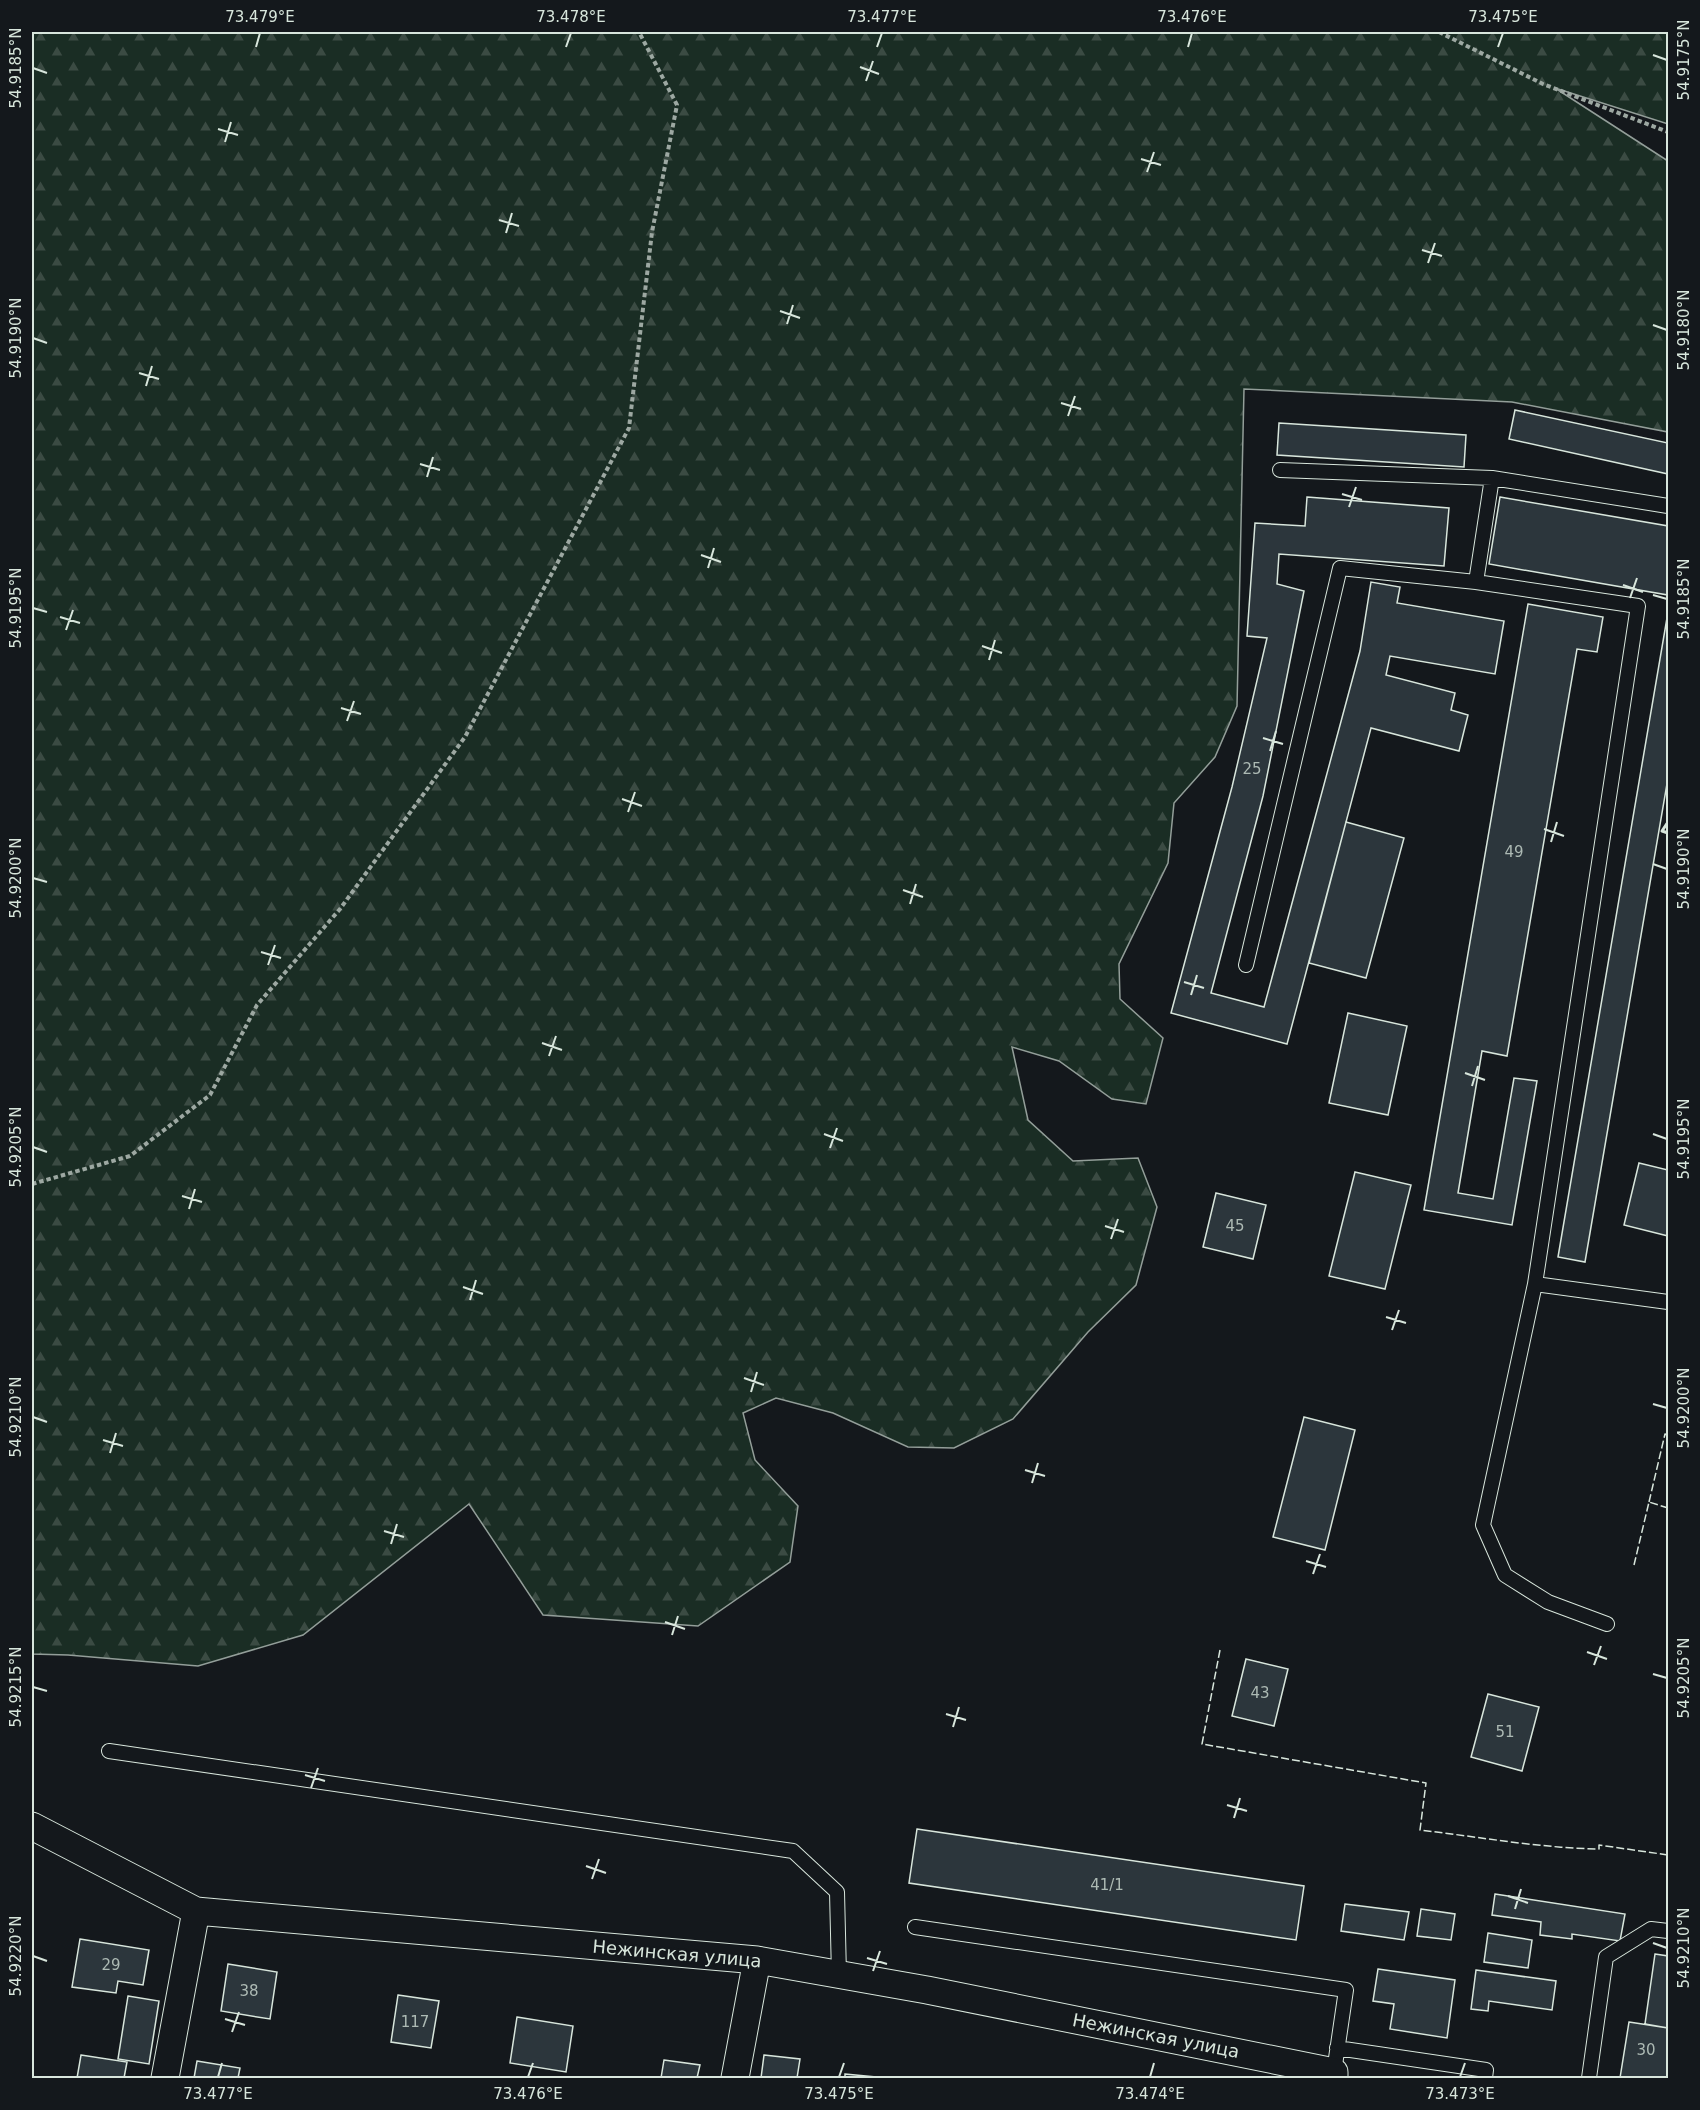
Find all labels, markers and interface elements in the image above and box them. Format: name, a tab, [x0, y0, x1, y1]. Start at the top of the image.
text: 73.479°E	[225, 8, 295, 26]
text: 73.478°E	[536, 8, 606, 26]
text: 73.477°E	[847, 8, 917, 26]
text: 73.476°E	[1157, 8, 1227, 26]
text: 73.475°E	[1468, 8, 1538, 26]
text: 54.9175°N	[1675, 20, 1693, 100]
text: 54.9185°N	[7, 28, 25, 108]
text: 54.9180°N	[1675, 290, 1693, 370]
text: 54.9190°N	[7, 298, 25, 378]
text: 54.9185°N	[1675, 559, 1693, 639]
text: 54.9195°N	[7, 568, 25, 648]
house number: 25	[1242, 760, 1262, 778]
text: 54.9190°N	[1675, 829, 1693, 909]
text: 54.9200°N	[7, 838, 25, 918]
house number: 49	[1504, 843, 1524, 861]
text: 54.9195°N	[1675, 1099, 1693, 1179]
text: 54.9205°N	[7, 1107, 25, 1187]
house number: 45	[1225, 1217, 1245, 1235]
text: 54.9200°N	[1675, 1368, 1693, 1448]
text: 54.9210°N	[7, 1377, 25, 1457]
text: 54.9205°N	[1675, 1638, 1693, 1718]
text: 54.9215°N	[7, 1647, 25, 1727]
house number: 43	[1250, 1684, 1270, 1702]
house number: 51	[1495, 1723, 1515, 1741]
house number: 41/1	[1090, 1876, 1124, 1894]
text: 54.9210°N	[1675, 1908, 1693, 1988]
text: 54.9220°N	[7, 1916, 25, 1996]
street label: Нежинская улица	[592, 1936, 763, 1971]
house number: 29	[101, 1956, 121, 1974]
house number: 38	[239, 1982, 259, 2000]
street label: Нежинская улица	[1071, 2009, 1241, 2062]
house number: 117	[401, 2013, 429, 2031]
house number: 30	[1636, 2041, 1656, 2059]
text: 73.477°E	[183, 2085, 253, 2103]
text: 73.476°E	[493, 2085, 563, 2103]
text: 73.475°E	[804, 2085, 874, 2103]
text: 73.474°E	[1115, 2085, 1185, 2103]
text: 73.473°E	[1425, 2085, 1495, 2103]

